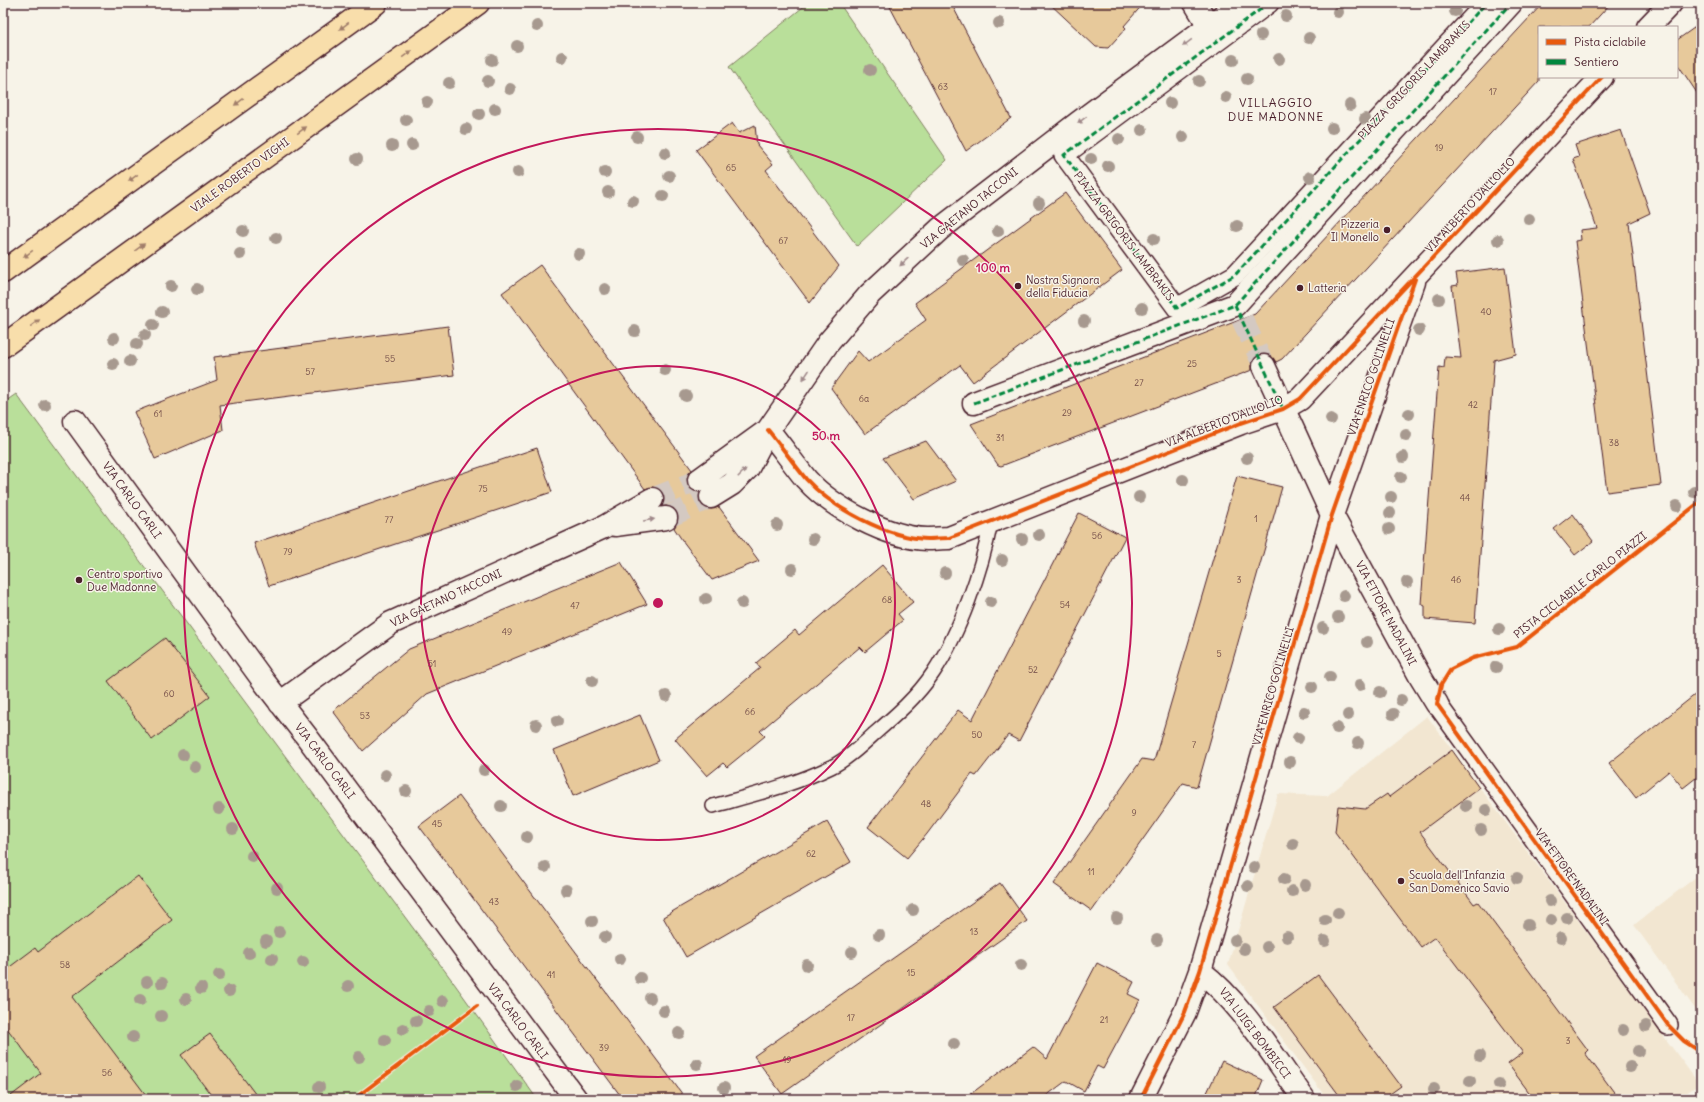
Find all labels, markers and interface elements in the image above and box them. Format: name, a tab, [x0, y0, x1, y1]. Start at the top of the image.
street label: PIAZZA GRIGORIS LAMBRAKIS	[1355, 17, 1473, 143]
one-way arrow	[339, 22, 349, 30]
legend	[1538, 26, 1678, 78]
text: Pista ciclabile	[1574, 34, 1646, 49]
one-way arrow	[1181, 39, 1192, 47]
one-way arrow	[402, 50, 413, 58]
text: Sentiero	[1574, 54, 1619, 69]
house number: 63	[938, 81, 948, 92]
house number: 17	[1489, 86, 1498, 97]
district label: VILLAGGIO DUE MADONNE	[1228, 95, 1324, 124]
one-way arrow	[233, 98, 244, 106]
one-way arrow	[1077, 116, 1087, 124]
one-way arrow	[297, 126, 307, 134]
street label: VIALE ROBERTO VIGHI	[188, 134, 292, 215]
house number: 19	[1435, 142, 1443, 153]
street label: VIA ALBERTO DALLOLIO	[1422, 154, 1518, 256]
house number: 65	[726, 162, 736, 173]
street label: VIA GAETANO TACCONI	[917, 164, 1021, 252]
street label: PIAZZA GRIGORIS LAMBRAKIS	[1071, 169, 1177, 303]
one-way arrow	[128, 174, 139, 182]
place label: Pizzeria Il Monello	[1331, 217, 1379, 244]
marker: Pizzeria Il Monello	[1382, 225, 1392, 235]
house number: 67	[778, 235, 788, 246]
one-way arrow	[135, 243, 145, 251]
one-way arrow	[23, 250, 33, 258]
one-way arrow	[899, 258, 909, 267]
text: 100 m	[976, 260, 1010, 275]
place label: Nostra Signora della Fiducia	[1026, 273, 1100, 300]
marker: Nostra Signora della Fiducia	[1013, 281, 1023, 291]
place label: Latteria	[1308, 281, 1347, 295]
marker: Latteria	[1295, 283, 1305, 293]
house number: 40	[1480, 306, 1492, 317]
street label: VIA ENRICO GOLINELLI	[1344, 316, 1398, 438]
one-way arrow	[29, 319, 40, 328]
house number: 55	[385, 353, 395, 364]
house number: 25	[1187, 358, 1197, 369]
house number: 57	[305, 366, 315, 377]
one-way arrow	[802, 370, 810, 380]
house number: 27	[1134, 377, 1144, 388]
street label: VIA ALBERTO DALLOLIO	[1163, 392, 1285, 450]
house number: 6a	[859, 393, 869, 404]
house number: 42	[1468, 399, 1478, 410]
house number: 29	[1062, 407, 1072, 418]
house number: 61	[154, 408, 162, 419]
text: 50 m	[812, 428, 841, 443]
house number: 31	[996, 432, 1004, 443]
house number: 38	[1609, 437, 1619, 448]
street label: VIA CARLO CARLI	[99, 459, 165, 541]
one-way arrow	[737, 469, 747, 478]
house number: 75	[478, 483, 488, 494]
house number: 44	[1460, 492, 1470, 503]
house number: 1	[1254, 513, 1258, 524]
house number: 77	[385, 514, 394, 525]
one-way arrow	[643, 517, 655, 523]
street label: PISTA CICLABILE CARLO PIAZZI	[1511, 529, 1650, 641]
house number: 56	[1092, 530, 1102, 541]
house number: 79	[283, 546, 293, 557]
street label: VIA ETTORE NADALINI	[1353, 558, 1420, 668]
street label: VIA GAETANO TACCONI	[388, 566, 504, 630]
place label: Centro sportivo Due Madonne	[87, 567, 163, 594]
house number: 3	[1236, 574, 1242, 585]
house number: 46	[1451, 574, 1461, 585]
marker: Centro sportivo Due Madonne	[74, 575, 84, 585]
house number: 68	[882, 594, 892, 605]
centre of rings	[651, 596, 665, 610]
house number: 54	[1060, 599, 1070, 610]
house number: 47	[570, 600, 580, 611]
street label: VIA ENRICO GOLINELLI	[1249, 625, 1297, 747]
house number: 49	[502, 626, 512, 637]
house number: 5	[1216, 648, 1222, 659]
house number: 51	[428, 658, 436, 669]
house number: 52	[1028, 664, 1038, 675]
house number: 60	[163, 688, 175, 699]
house number: 66	[745, 706, 755, 717]
house number: 53	[360, 710, 370, 721]
street label: VIA CARLO CARLI	[292, 720, 358, 802]
house number: 50	[971, 729, 983, 740]
house number: 7	[1192, 739, 1197, 750]
house number: 48	[921, 798, 931, 809]
house number: 9	[1131, 807, 1137, 818]
house number: 45	[432, 818, 442, 829]
street label: VIA ETTORE NADALINI	[1532, 826, 1612, 928]
house number: 62	[806, 848, 816, 859]
house number: 11	[1087, 866, 1095, 877]
place label: Scuola dell'Infanzia San Domenico Savio	[1409, 868, 1509, 895]
marker: Scuola dell'Infanzia San Domenico Savio	[1396, 876, 1406, 886]
house number: 43	[489, 896, 499, 907]
house number: 13	[970, 926, 978, 937]
house number: 58	[60, 959, 70, 970]
house number: 15	[907, 967, 915, 978]
house number: 41	[547, 969, 555, 980]
street label: VIA CARLO CARLI	[485, 980, 551, 1062]
street label: VIA LUIGI BOMBICCI	[1216, 985, 1294, 1081]
house number: 17	[847, 1012, 856, 1023]
house number: 21	[1100, 1014, 1108, 1025]
house number: 3	[1565, 1035, 1571, 1046]
house number: 39	[599, 1042, 609, 1053]
house number: 19	[783, 1054, 791, 1065]
house number: 56	[102, 1067, 112, 1078]

